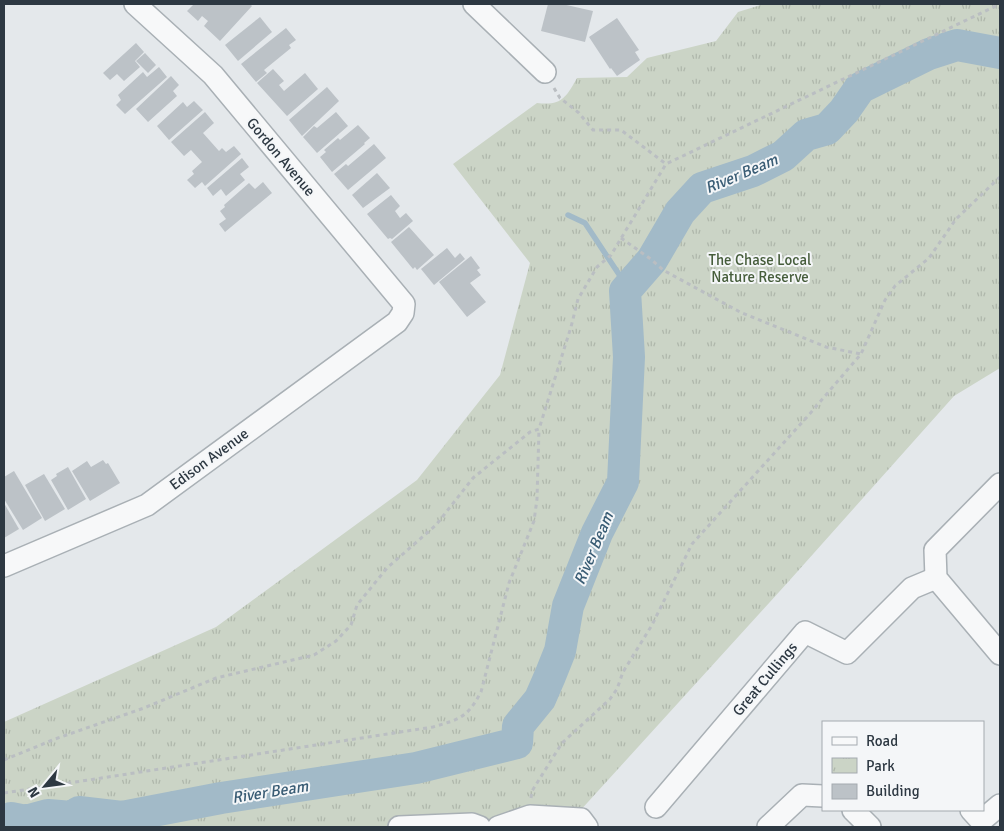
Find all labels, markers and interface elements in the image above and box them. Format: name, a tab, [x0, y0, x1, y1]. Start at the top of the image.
street label: Gordon Avenue	[243, 114, 319, 200]
water label: River Beam	[702, 149, 782, 198]
park label: The Chase Local Nature Reserve	[709, 251, 811, 286]
street label: Edison Avenue	[166, 424, 252, 494]
water label: River Beam	[570, 508, 619, 588]
street label: Great Cullings	[729, 638, 801, 720]
legend	[822, 721, 984, 811]
text: Road	[866, 732, 898, 750]
text: Park	[866, 757, 895, 775]
north arrow	[20, 761, 70, 811]
water label: River Beam	[231, 776, 311, 808]
text: Building	[866, 782, 920, 800]
text: N	[24, 784, 44, 800]

